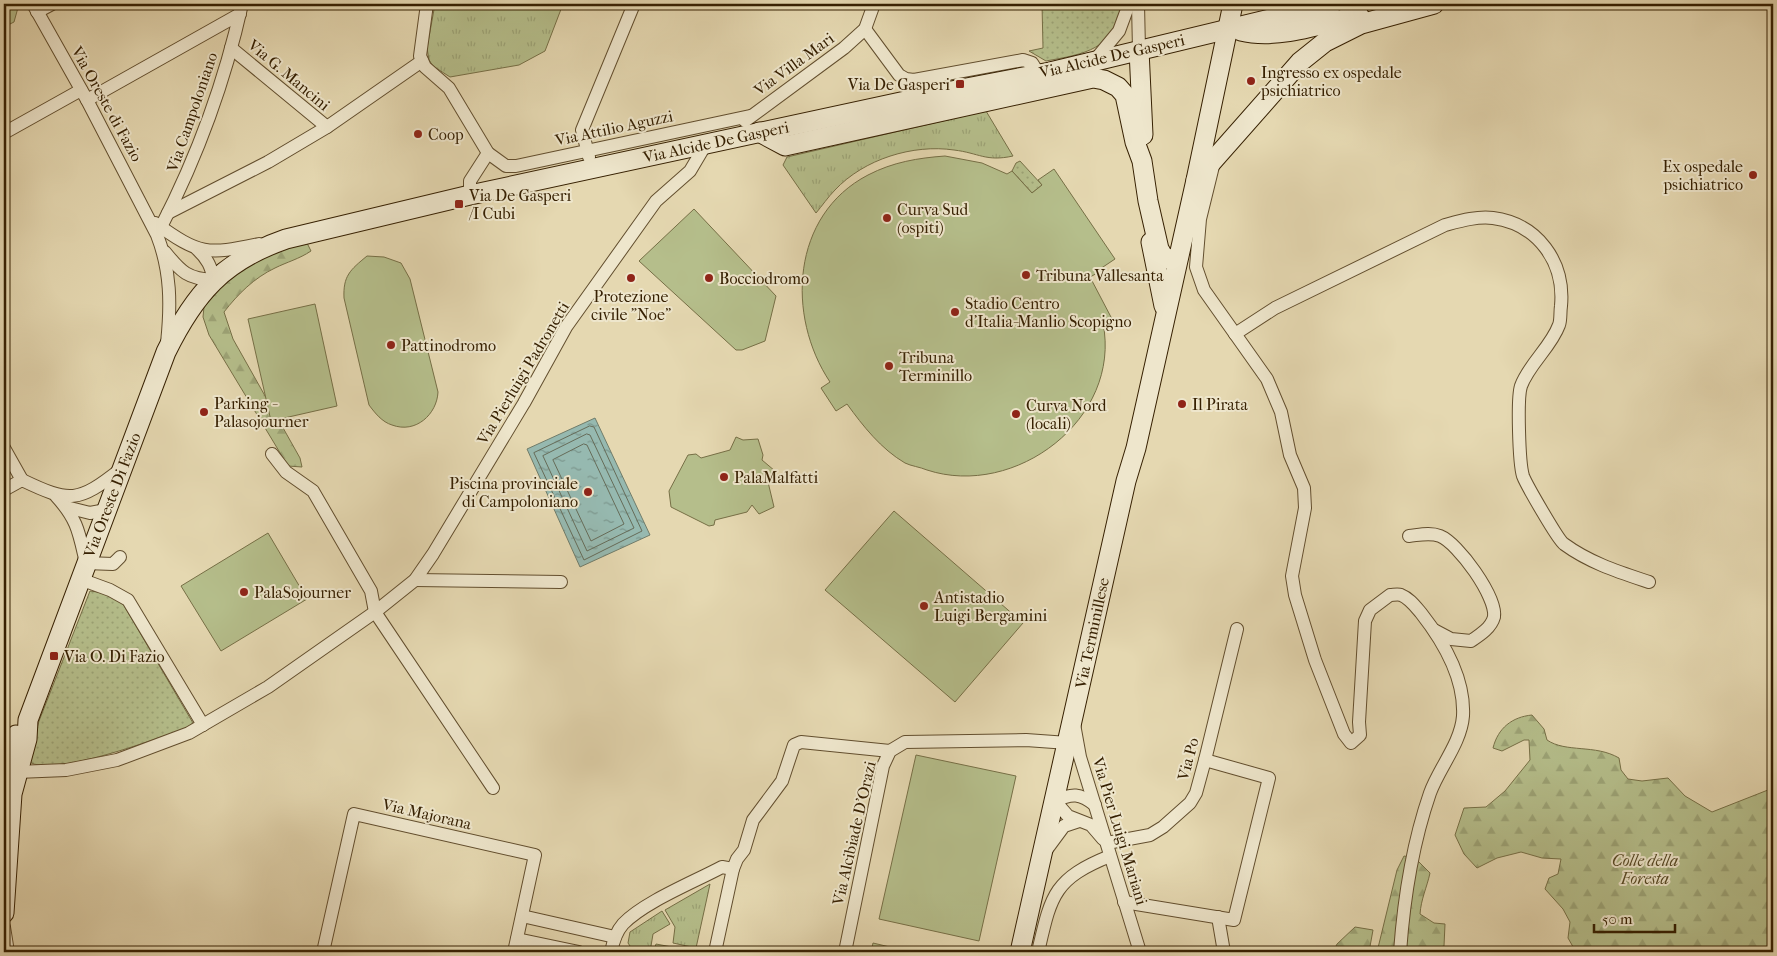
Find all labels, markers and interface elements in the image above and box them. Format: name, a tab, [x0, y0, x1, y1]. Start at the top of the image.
street label: Via Villa Mari	[749, 28, 838, 100]
street label: Via Alcide De Gasperi	[1036, 30, 1187, 82]
street label: Via G. Mancini	[244, 35, 334, 115]
street label: Via Oreste di Fazio	[67, 42, 147, 165]
street label: Via Campoloniano	[162, 50, 221, 175]
place label: Ingresso ex ospedale psichiatrico	[1260, 63, 1402, 100]
place label: Via De Gasperi	[847, 75, 950, 94]
marker: Ingresso ex ospedale psichiatrico	[1245, 75, 1257, 87]
marker: Via De Gasperi	[954, 78, 966, 90]
street label: Via Attilio Aguzzi	[552, 106, 675, 150]
street label: Via Alcide De Gasperi	[640, 117, 791, 167]
place label: Coop	[428, 125, 464, 144]
marker: Coop	[412, 128, 424, 140]
place label: Ex ospedale psichiatrico	[1662, 157, 1743, 194]
marker: Ex ospedale psichiatrico	[1747, 169, 1759, 181]
place label: Via De Gasperi /I Cubi	[468, 186, 572, 223]
marker: Via De Gasperi /I Cubi	[453, 198, 465, 210]
place label: Curva Sud (ospiti)	[897, 200, 969, 237]
marker: Curva Sud (ospiti)	[881, 212, 893, 224]
place label: Tribuna Vallesanta	[1036, 266, 1164, 285]
place label: Bocciodromo	[719, 269, 809, 288]
marker: Tribuna Vallesanta	[1020, 269, 1032, 281]
marker: Protezione civile "Noe"	[625, 272, 637, 284]
marker: Bocciodromo	[703, 272, 715, 284]
place label: Protezione civile "Noe"	[591, 287, 671, 324]
place label: Stadio Centro d'Italia-Manlio Scopigno	[965, 294, 1132, 331]
street label: Via Pierluigi Padronetti	[472, 298, 573, 449]
marker: Stadio Centro d'Italia-Manlio Scopigno	[949, 306, 961, 318]
place label: Pattinodromo	[401, 336, 496, 355]
marker: Pattinodromo	[385, 339, 397, 351]
place label: Tribuna Terminillo	[899, 348, 972, 385]
marker: Tribuna Terminillo	[883, 360, 895, 372]
place label: Parking - Palasojourner	[214, 394, 309, 431]
place label: Il Pirata	[1192, 395, 1248, 414]
place label: Curva Nord (locali)	[1026, 396, 1107, 433]
marker: Il Pirata	[1176, 398, 1188, 410]
marker: Parking - Palasojourner	[198, 406, 210, 418]
marker: Curva Nord (locali)	[1010, 408, 1022, 420]
street label: Via Oreste Di Fazio	[79, 430, 145, 561]
place label: PalaMalfatti	[734, 468, 818, 487]
marker: PalaMalfatti	[718, 471, 730, 483]
place label: Piscina provinciale di Campoloniano	[449, 474, 578, 511]
marker: Piscina provinciale di Campoloniano	[582, 486, 594, 498]
street label: Via Terminillese	[1071, 576, 1113, 691]
place label: PalaSojourner	[254, 583, 351, 602]
marker: PalaSojourner	[238, 586, 250, 598]
place label: Antistadio Luigi Bergamini	[933, 588, 1047, 625]
marker: Antistadio Luigi Bergamini	[918, 600, 930, 612]
place label: Via O. Di Fazio	[63, 647, 165, 666]
marker: Via O. Di Fazio	[48, 650, 60, 662]
street label: Via Po	[1173, 736, 1203, 783]
street label: Via Pier Luigi Mariani	[1088, 754, 1152, 907]
street label: Via Alcibiade D'Orazi	[828, 759, 880, 908]
street label: Via Majorana	[380, 794, 474, 834]
park label: Colle della Foresta	[1612, 851, 1678, 888]
scale bar	[1594, 901, 1676, 933]
text: 50 m	[1602, 910, 1633, 928]

